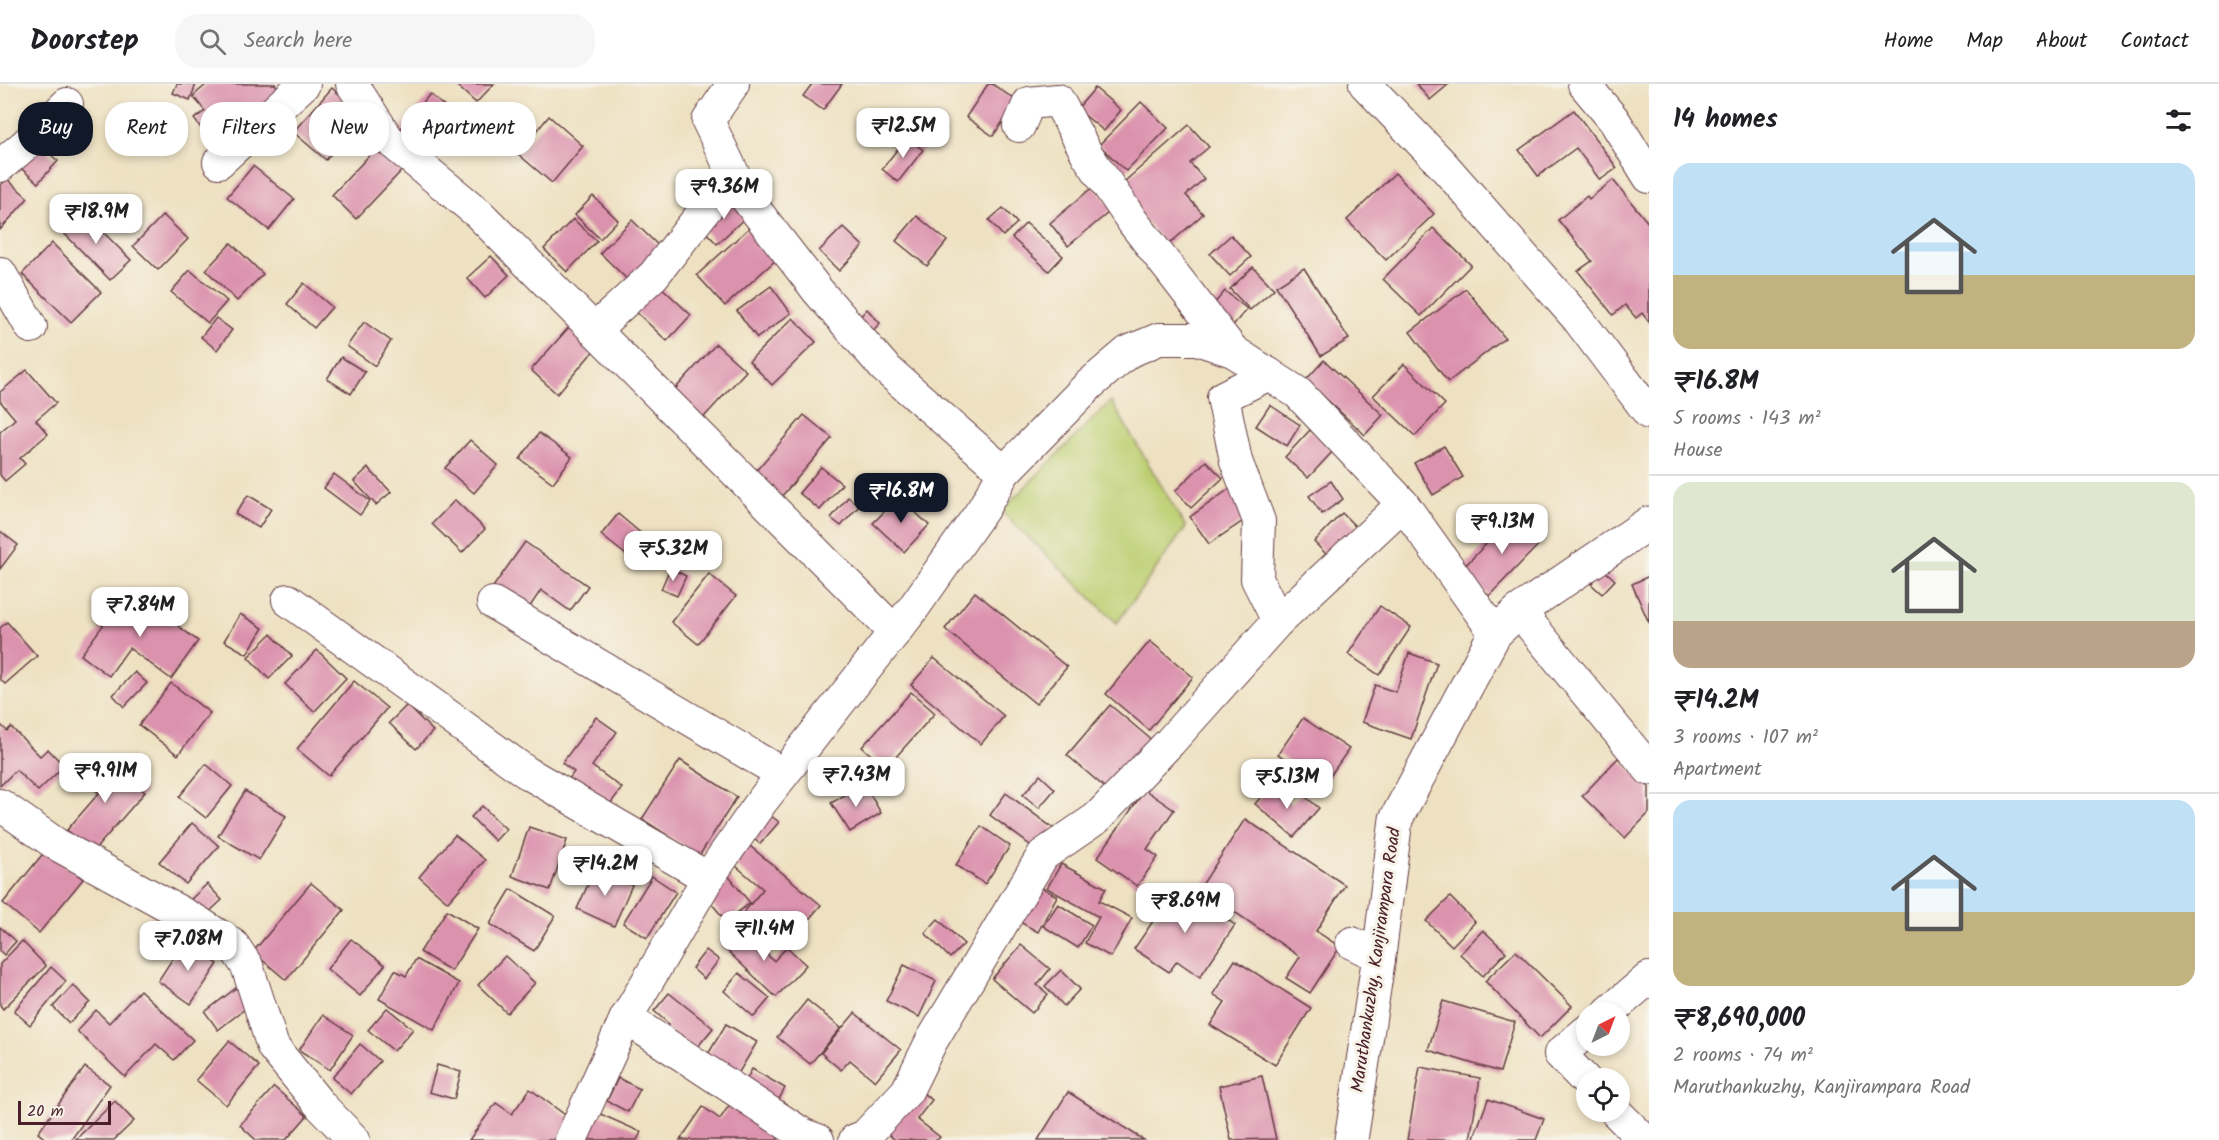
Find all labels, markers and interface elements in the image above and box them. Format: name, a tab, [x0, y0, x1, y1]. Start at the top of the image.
search box	[175, 14, 595, 68]
text: Doorstep	[30, 19, 139, 64]
text: Search here	[244, 24, 352, 59]
icon: search	[196, 25, 229, 58]
text: Home	[1884, 25, 1933, 58]
text: Map	[1966, 25, 2003, 58]
text: About	[2036, 25, 2087, 58]
text: Contact	[2120, 25, 2189, 58]
text: 14 homes	[1673, 99, 1778, 141]
chip: Buy	[18, 102, 93, 156]
chip: Rent	[105, 102, 188, 156]
chip: Filters	[200, 102, 297, 156]
chip: New	[309, 102, 389, 156]
chip: Apartment	[401, 102, 536, 156]
icon: filters	[2162, 104, 2195, 137]
pin: ₹12.5M	[854, 108, 952, 159]
text: ₹12.5M	[870, 111, 936, 143]
pin: ₹9.36M	[675, 169, 773, 220]
text: ₹9.36M	[689, 172, 759, 204]
pin: ₹18.9M	[47, 194, 145, 245]
text: ₹18.9M	[63, 197, 129, 229]
icon: home	[1880, 202, 1988, 310]
text: ₹16.8M	[1673, 361, 1759, 403]
text: 5 rooms · 143 m²	[1673, 403, 1821, 435]
text: House	[1673, 435, 1723, 467]
pin: ₹16.8M	[852, 473, 950, 524]
text: ₹16.8M	[868, 476, 934, 508]
pin: ₹9.13M	[1453, 504, 1551, 555]
text: ₹9.13M	[1470, 507, 1534, 539]
icon: home	[1880, 521, 1988, 629]
pin: ₹5.32M	[624, 531, 722, 582]
text: ₹5.32M	[638, 534, 708, 566]
pin: ₹7.84M	[91, 587, 189, 638]
text: ₹7.84M	[105, 590, 175, 622]
text: ₹14.2M	[1673, 680, 1759, 722]
text: 3 rooms · 107 m²	[1673, 722, 1818, 754]
pin: ₹9.91M	[56, 753, 154, 804]
text: Apartment	[1673, 754, 1762, 786]
text: ₹9.91M	[73, 756, 137, 788]
pin: ₹7.43M	[807, 757, 905, 808]
pin: ₹5.13M	[1238, 759, 1336, 810]
text: ₹7.43M	[822, 760, 890, 792]
text: ₹5.13M	[1255, 762, 1319, 794]
street label: Maruthankuzhy, Kanjirampara Road	[1344, 825, 1410, 1094]
icon: home	[1880, 839, 1988, 947]
pin: ₹14.2M	[556, 846, 654, 897]
text: ₹14.2M	[572, 849, 638, 881]
pin: ₹8.69M	[1136, 883, 1234, 934]
text: ₹8.69M	[1150, 886, 1220, 918]
pin: ₹11.4M	[715, 911, 813, 962]
text: ₹11.4M	[734, 914, 794, 946]
pin: ₹7.08M	[139, 921, 237, 972]
text: ₹7.08M	[154, 924, 222, 956]
text: ₹8,690,000	[1673, 998, 1805, 1040]
north arrow	[1576, 1002, 1630, 1056]
map controls	[1576, 1002, 1630, 1122]
text: 2 rooms · 74 m²	[1673, 1040, 1813, 1072]
button: locate	[1576, 1068, 1630, 1122]
text: Maruthankuzhy, Kanjirampara Road	[1673, 1072, 1970, 1104]
scale bar	[18, 1098, 111, 1126]
text: 20 m	[27, 1099, 63, 1124]

